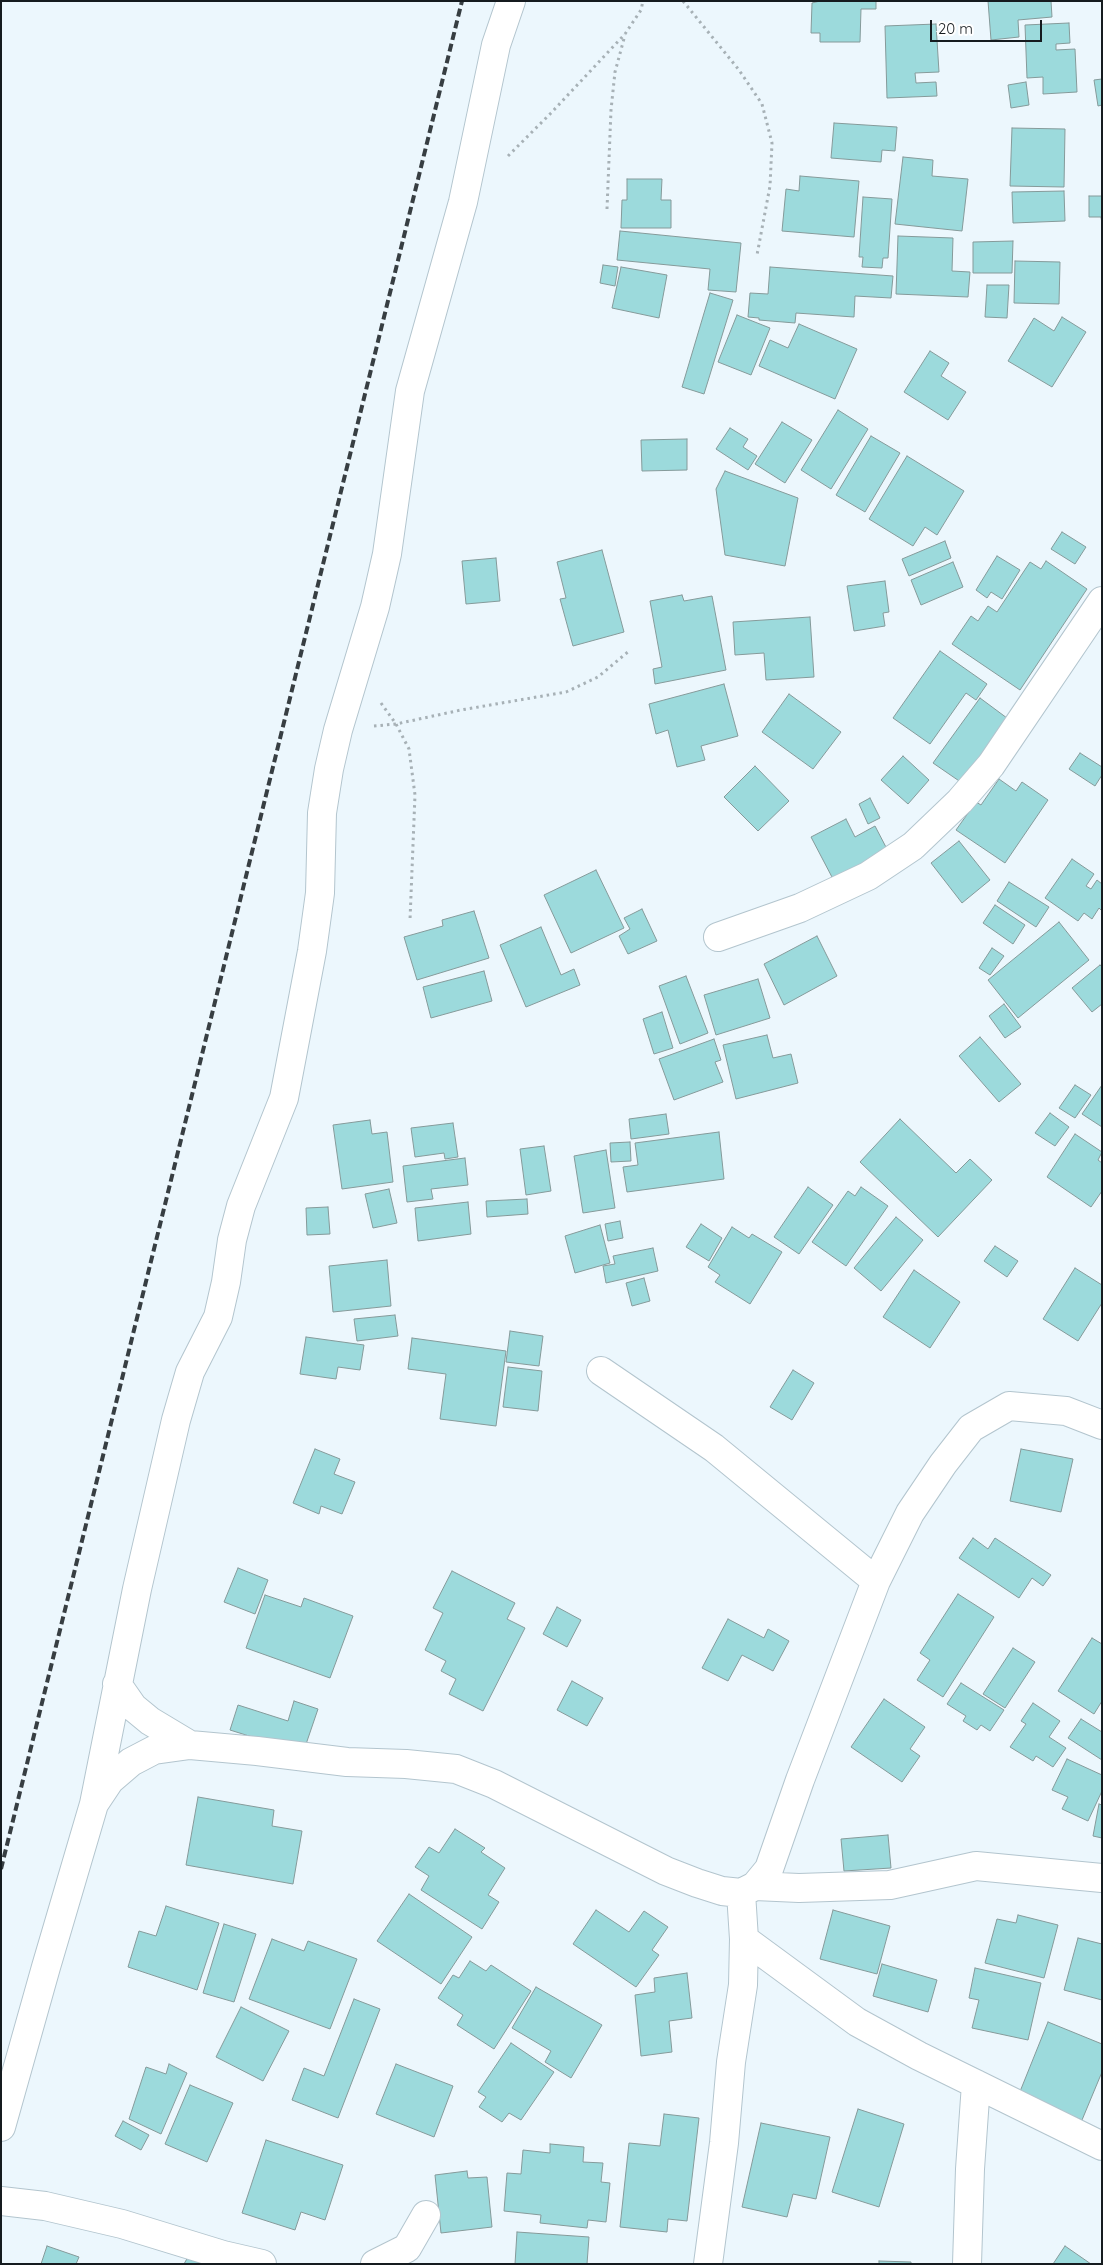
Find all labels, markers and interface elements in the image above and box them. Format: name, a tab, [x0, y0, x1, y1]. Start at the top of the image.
scale bar	[933, 10, 1046, 42]
text: 20 m	[938, 19, 973, 38]

